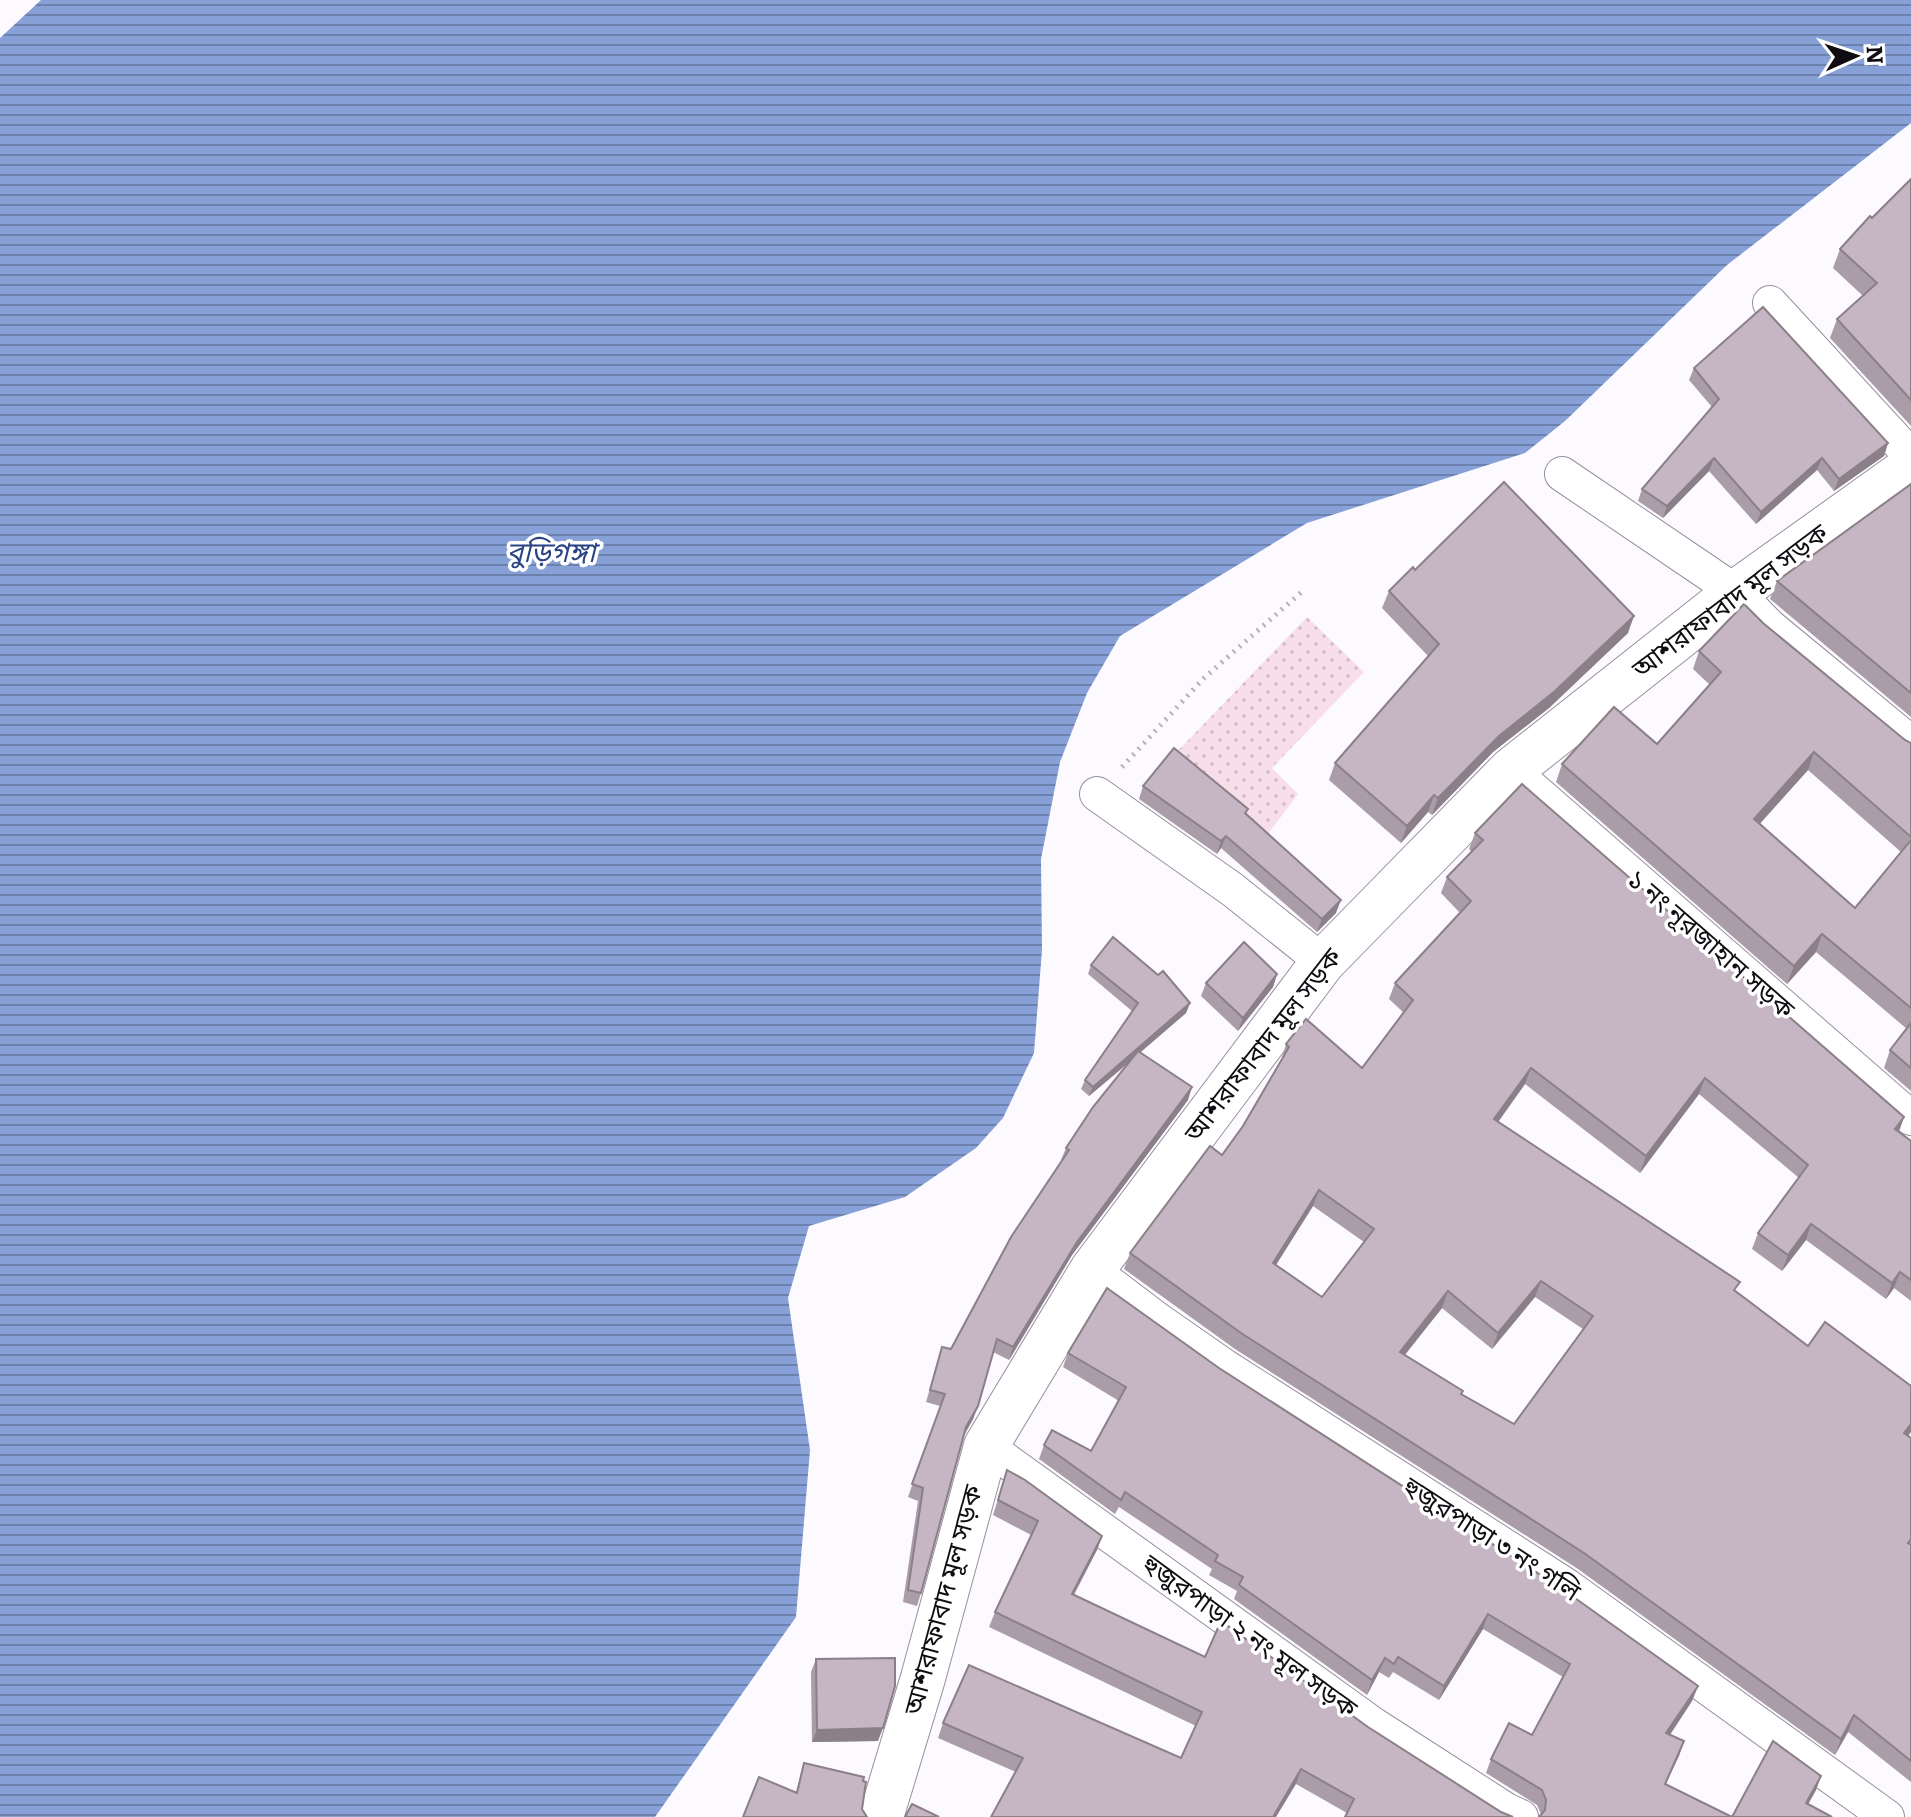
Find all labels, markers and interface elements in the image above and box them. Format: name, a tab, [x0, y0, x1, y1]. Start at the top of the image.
north arrow	[1815, 16, 1895, 96]
text: N	[1860, 45, 1893, 65]
street label: আশরাফাবাদ মূল সড়ক	[1621, 512, 1836, 686]
water label: বুড়িগঙ্গা	[507, 529, 601, 571]
street label: ১ নং নূরজাহান সড়ক	[1620, 858, 1806, 1027]
street label: আশরাফাবাদ মূল সড়ক	[1172, 937, 1350, 1149]
street label: হুজুরপাড়া ৩ নং গলি	[1396, 1464, 1590, 1609]
street label: আশরাফাবাদ মূল সড়ক	[891, 1479, 990, 1720]
street label: হুজুরপাড়া ২ নং মূল সড়ক	[1135, 1542, 1368, 1726]

